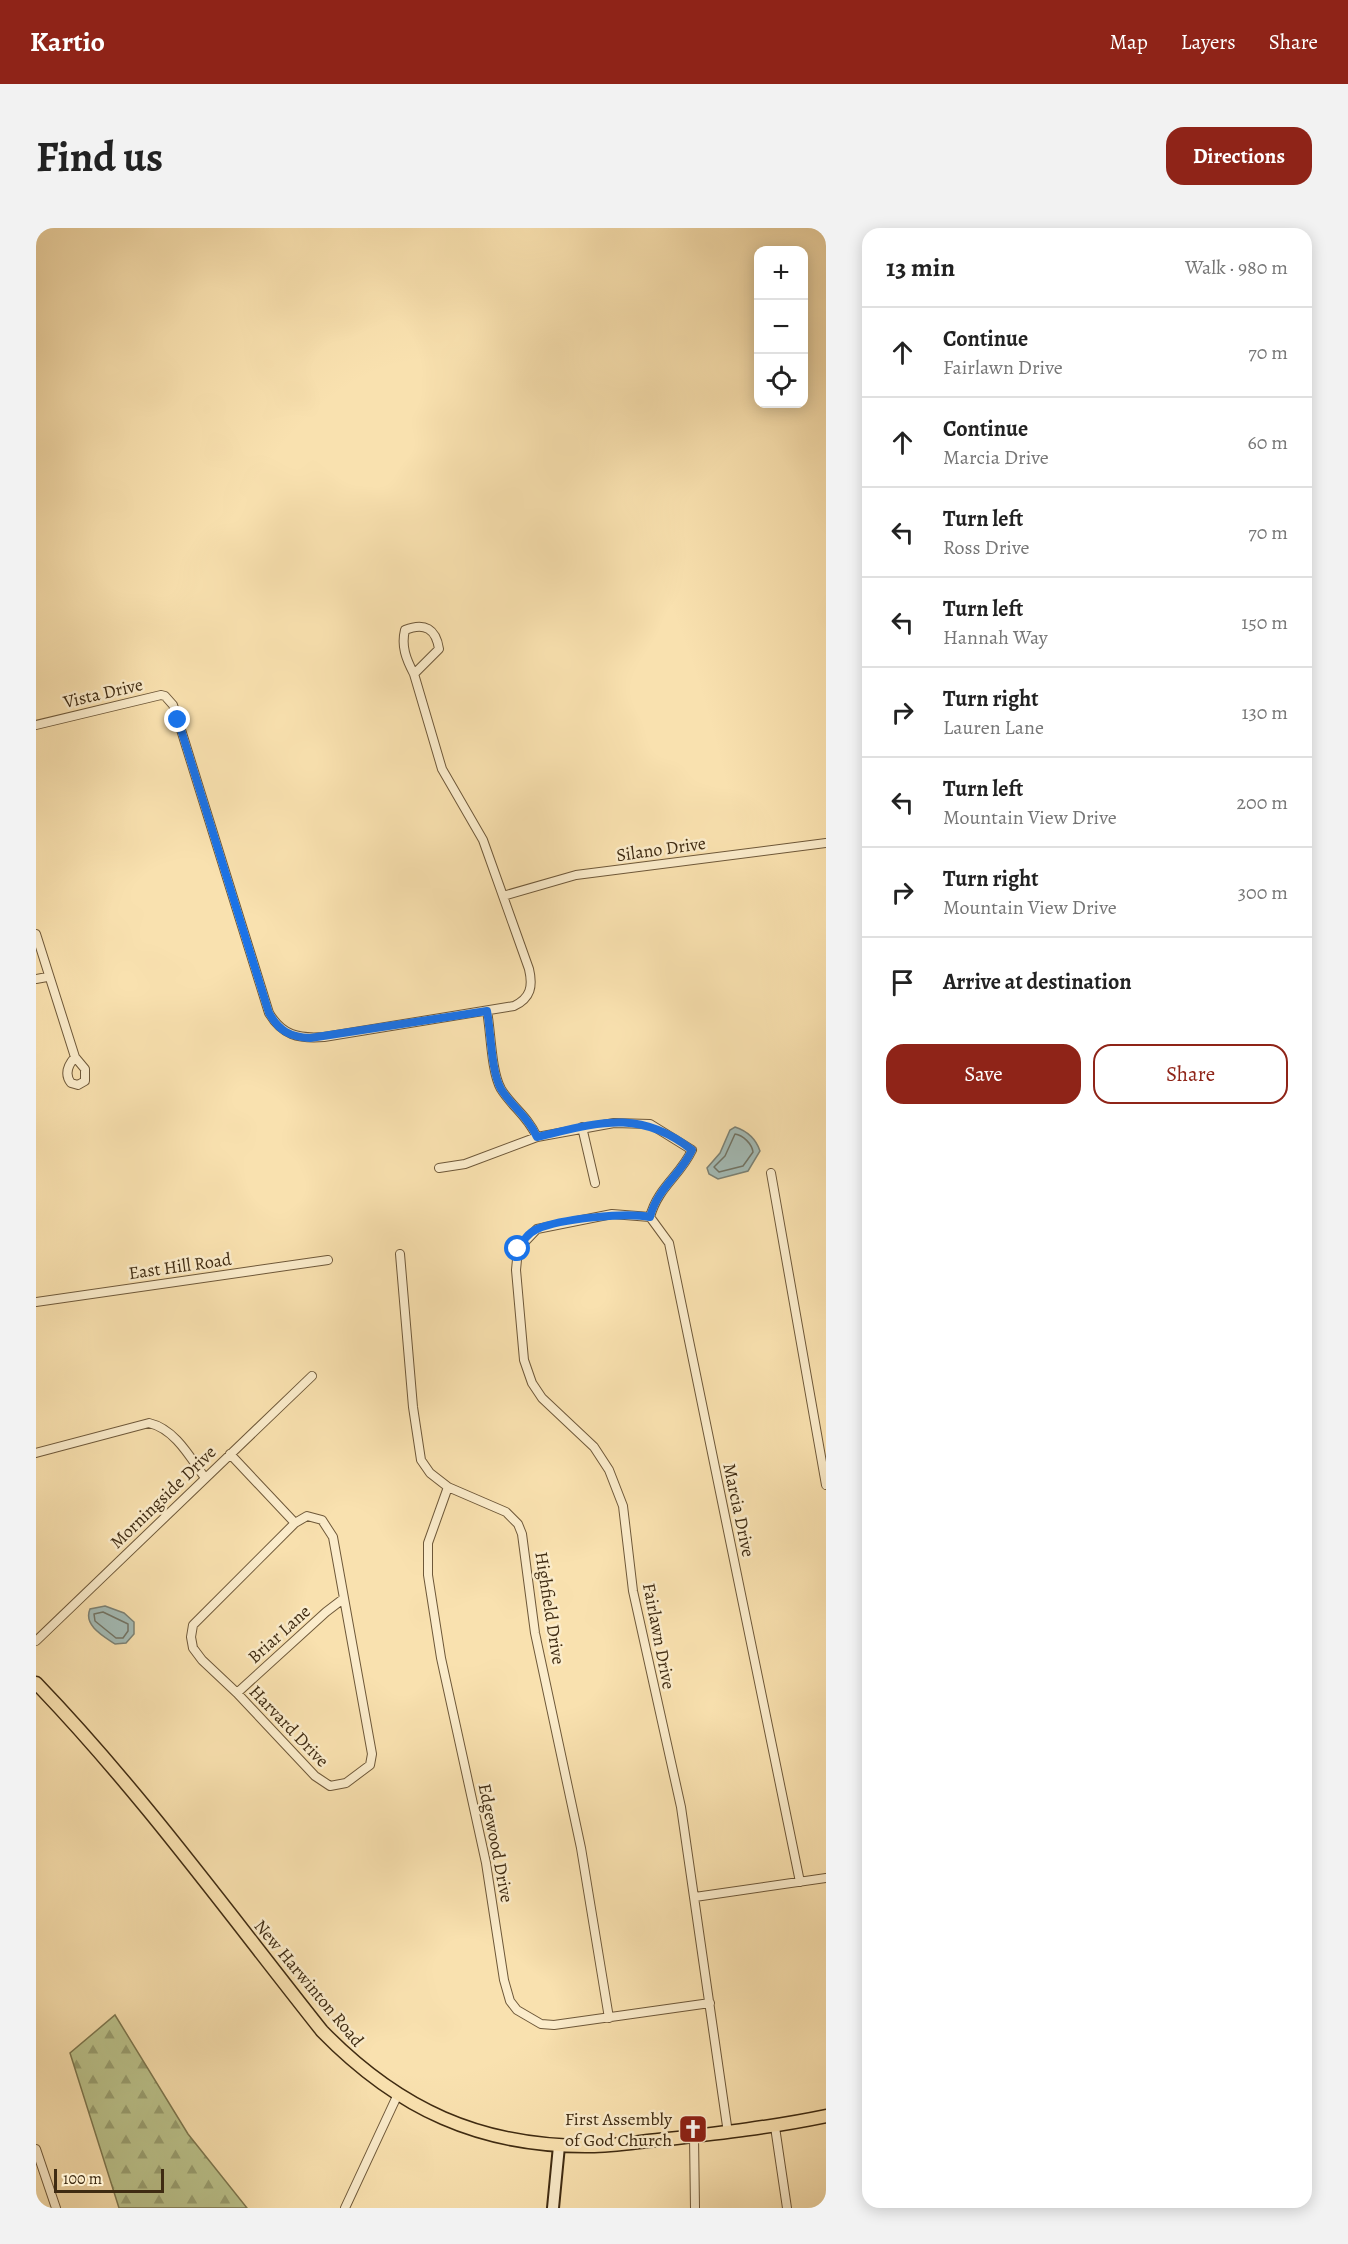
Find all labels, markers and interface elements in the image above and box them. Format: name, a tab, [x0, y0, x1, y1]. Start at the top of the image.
text: Kartio	[30, 23, 105, 61]
text: Map	[1109, 28, 1148, 56]
text: Layers	[1181, 28, 1236, 56]
text: Share	[1269, 28, 1318, 56]
button: Directions	[1166, 127, 1312, 185]
text: Find us	[36, 128, 163, 185]
map controls	[754, 246, 808, 408]
button: +	[754, 246, 808, 300]
text: 13 min	[886, 250, 955, 285]
text: Walk · 980 m	[1185, 254, 1288, 281]
button: −	[754, 300, 808, 354]
text: Continue	[943, 324, 1028, 354]
icon: ahead	[886, 336, 919, 369]
text: 70 m	[1248, 339, 1288, 366]
button: locate	[754, 354, 808, 408]
text: Fairlawn Drive	[943, 354, 1063, 381]
text: Continue	[943, 414, 1028, 444]
icon: ahead	[886, 426, 919, 459]
text: 60 m	[1248, 429, 1288, 456]
text: Marcia Drive	[943, 444, 1049, 471]
text: Turn left	[943, 504, 1023, 534]
icon: left	[886, 516, 919, 549]
text: 70 m	[1248, 519, 1288, 546]
text: Ross Drive	[943, 534, 1030, 561]
text: Turn left	[943, 594, 1023, 624]
icon: left	[886, 606, 919, 639]
text: 150 m	[1241, 609, 1288, 636]
text: Hannah Way	[943, 624, 1048, 651]
street label: Vista Drive	[60, 672, 145, 714]
text: Turn right	[943, 684, 1039, 714]
icon: right	[886, 696, 919, 729]
text: 130 m	[1242, 699, 1288, 726]
route end	[164, 706, 190, 732]
text: Lauren Lane	[943, 714, 1044, 741]
text: Turn left	[943, 774, 1023, 804]
icon: left	[886, 786, 919, 819]
text: 200 m	[1237, 789, 1288, 816]
text: Mountain View Drive	[943, 804, 1117, 831]
street label: Silano Drive	[615, 831, 707, 867]
text: Turn right	[943, 864, 1039, 894]
icon: right	[886, 876, 919, 909]
text: 300 m	[1238, 879, 1288, 906]
text: Mountain View Drive	[943, 894, 1117, 921]
icon: arrive	[886, 966, 919, 999]
text: Arrive at destination	[943, 967, 1132, 997]
button: Save	[886, 1044, 1081, 1104]
button: Share	[1093, 1044, 1288, 1104]
route start	[504, 1235, 530, 1261]
street label: East Hill Road	[127, 1247, 233, 1285]
street label: Morningside Drive	[105, 1440, 221, 1554]
street label: Marcia Drive	[717, 1461, 761, 1559]
street label: Highfield Drive	[529, 1550, 571, 1666]
street label: Fairlawn Drive	[637, 1581, 681, 1691]
street label: Briar Lane	[242, 1599, 316, 1669]
street label: Harvard Drive	[244, 1680, 334, 1772]
street label: Edgewood Drive	[473, 1781, 519, 1905]
street label: New Harwinton Road	[249, 1914, 370, 2052]
place label: First Assembly of God Church	[565, 2107, 673, 2152]
church icon: First Assembly of God Church	[677, 2113, 709, 2145]
scale bar	[54, 2166, 164, 2194]
text: 100 m	[63, 2168, 102, 2190]

